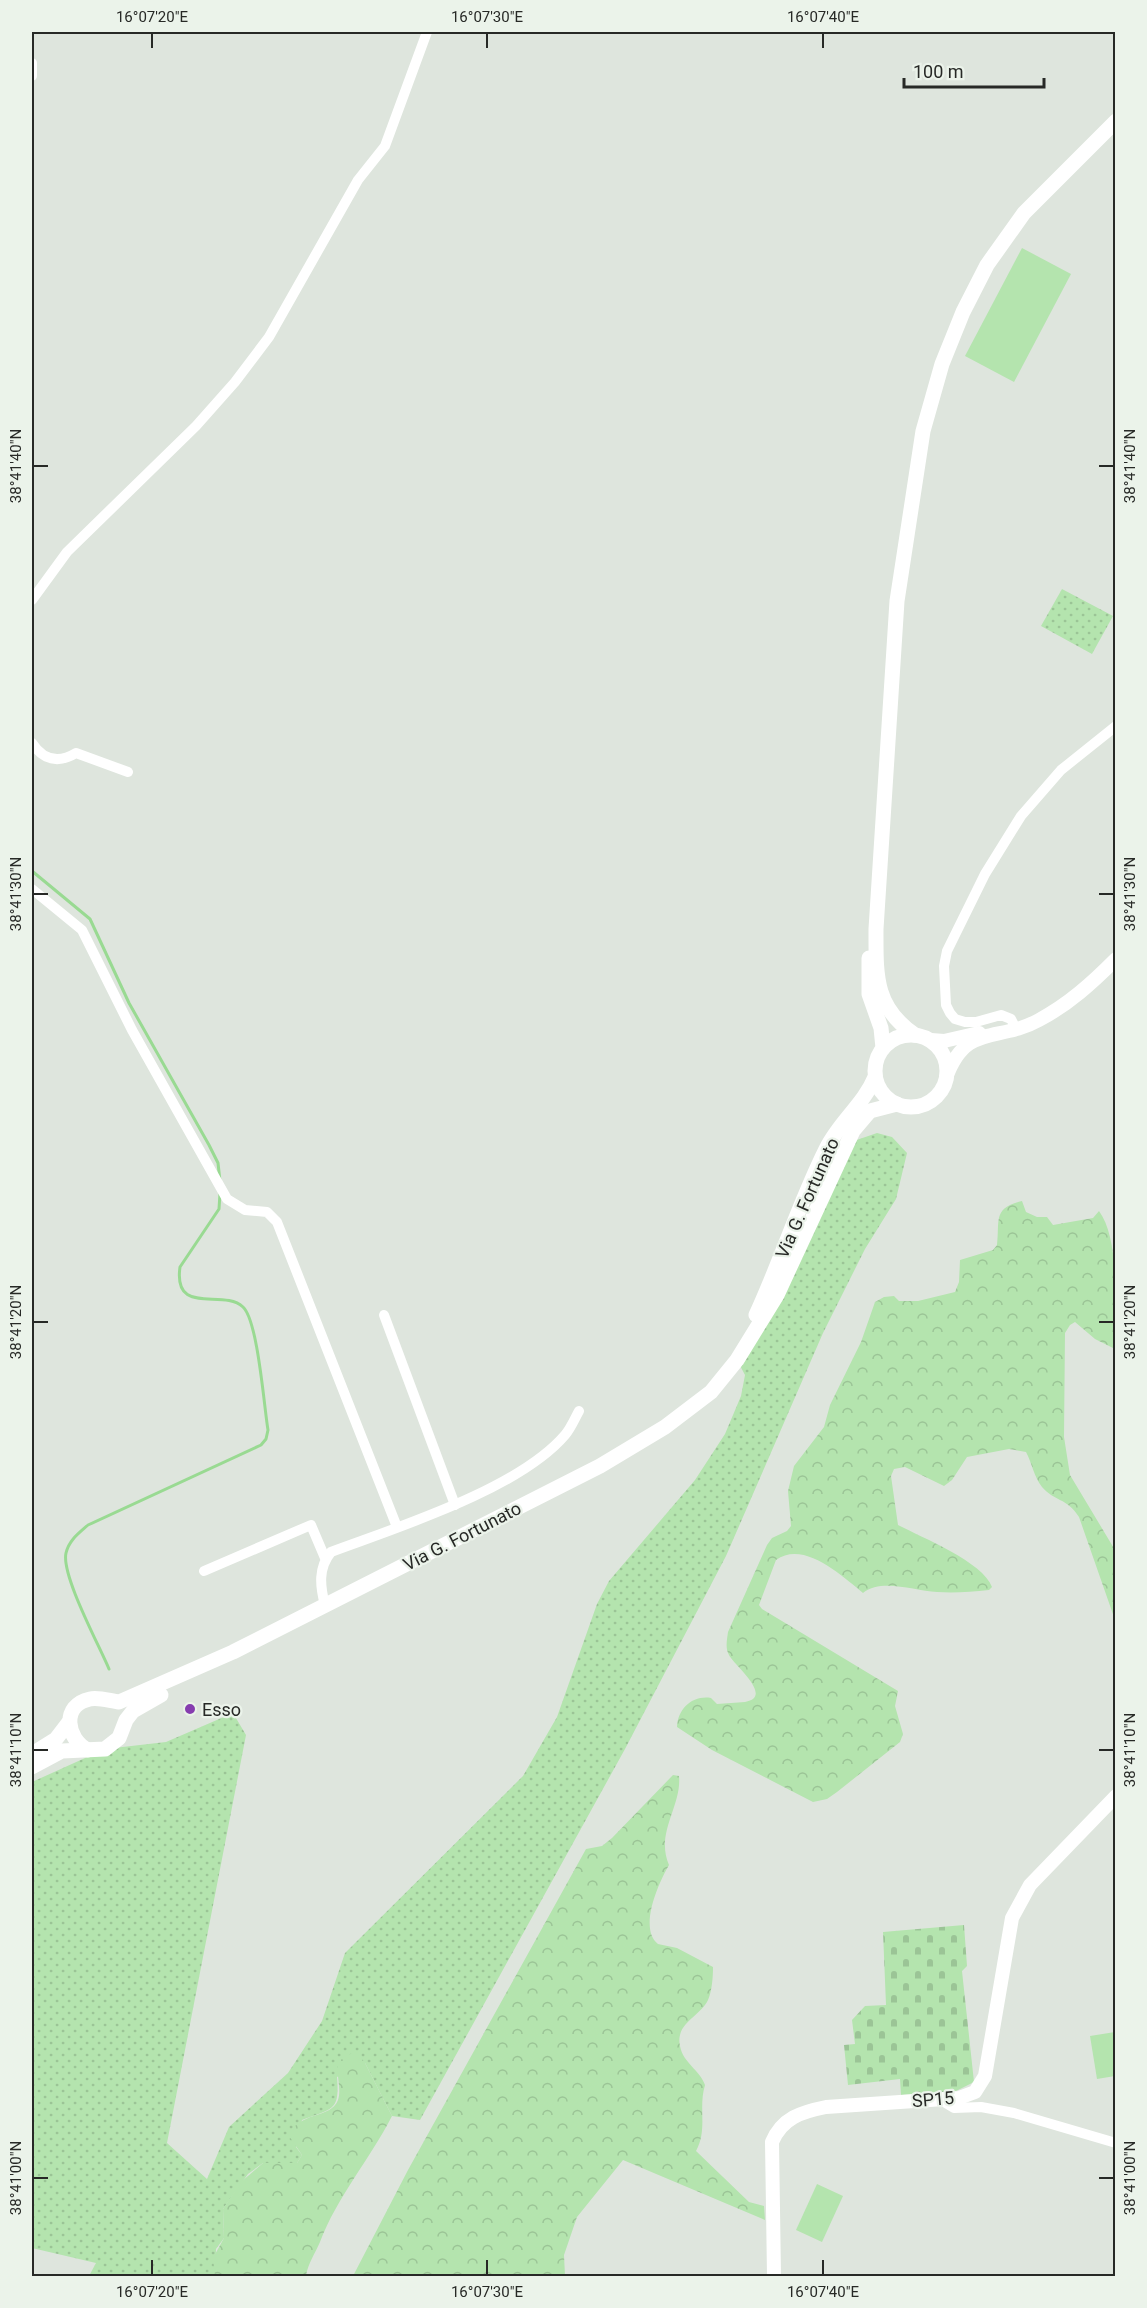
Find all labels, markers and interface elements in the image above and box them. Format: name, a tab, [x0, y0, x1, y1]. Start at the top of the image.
text: 16°07'20"E	[116, 8, 189, 26]
text: 16°07'30"E	[451, 8, 524, 26]
text: 16°07'40"E	[787, 8, 860, 26]
scale bar	[904, 51, 1044, 89]
text: 100 m	[913, 61, 964, 82]
text: 38°41'40"N	[7, 429, 25, 503]
text: 38°41'40"N	[1121, 429, 1139, 503]
text: 38°41'30"N	[7, 857, 25, 931]
text: 38°41'30"N	[1121, 857, 1139, 931]
street label: Via G. Fortunato	[771, 1135, 843, 1261]
text: 38°41'20"N	[7, 1285, 25, 1359]
text: 38°41'20"N	[1121, 1285, 1139, 1359]
street label: Via G. Fortunato	[399, 1497, 525, 1575]
place label: Esso	[202, 1699, 241, 1720]
marker: Esso	[183, 1702, 197, 1716]
text: 38°41'10"N	[7, 1713, 25, 1787]
text: 38°41'10"N	[1121, 1713, 1139, 1787]
street label: SP15	[911, 2087, 955, 2111]
text: 38°41'00"N	[7, 2141, 25, 2215]
text: 38°41'00"N	[1121, 2141, 1139, 2215]
text: 16°07'20"E	[116, 2283, 189, 2301]
text: 16°07'30"E	[451, 2283, 524, 2301]
text: 16°07'40"E	[787, 2283, 860, 2301]

